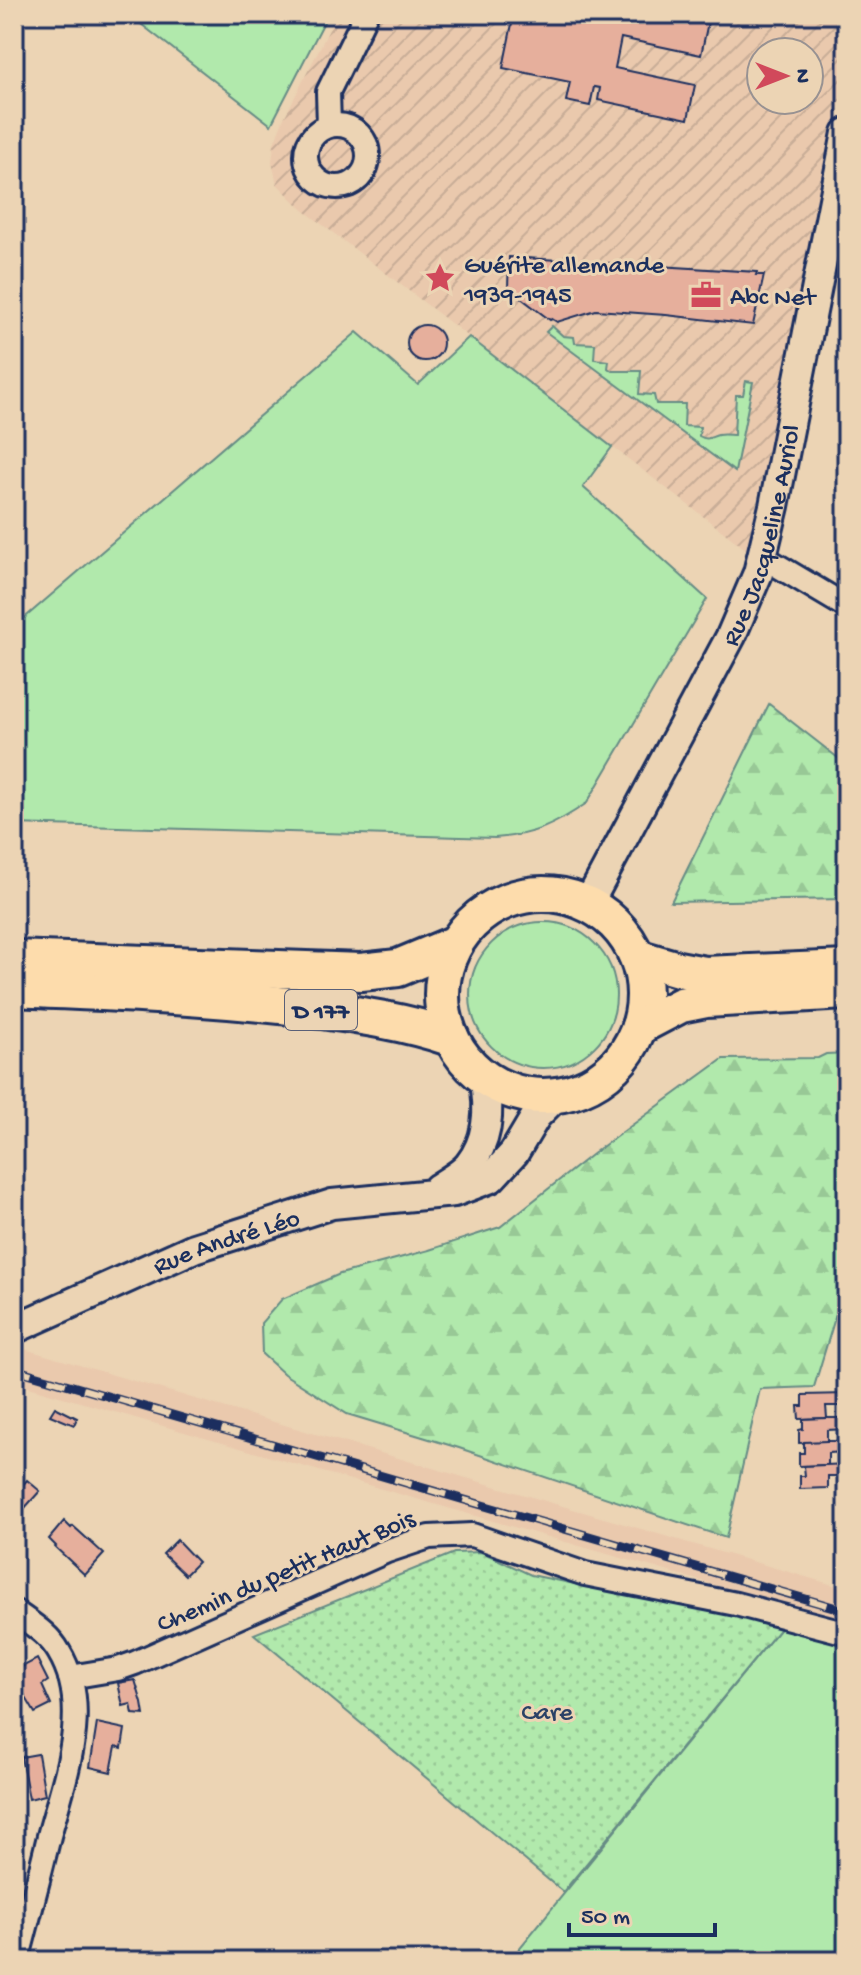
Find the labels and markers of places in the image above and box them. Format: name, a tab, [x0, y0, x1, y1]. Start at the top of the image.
place label: Guérite allemande 1939-1945	[463, 252, 665, 313]
place icon: Guérite allemande 1939-1945	[423, 261, 457, 295]
office icon: Abc Net	[689, 278, 723, 312]
place label: Abc Net	[730, 284, 817, 315]

